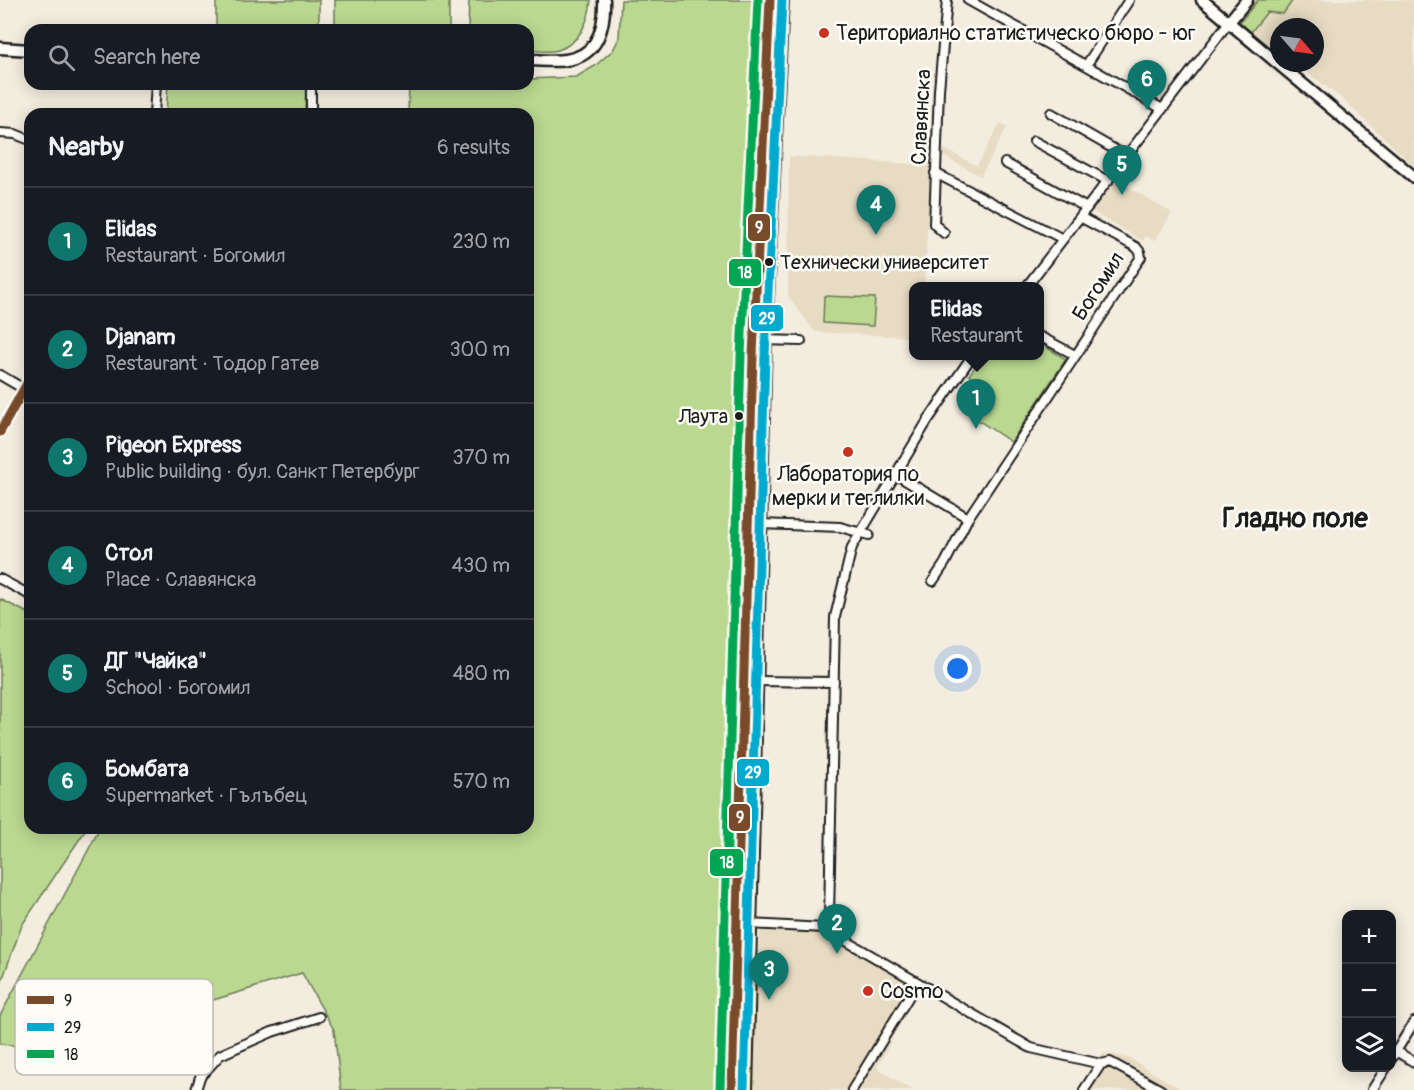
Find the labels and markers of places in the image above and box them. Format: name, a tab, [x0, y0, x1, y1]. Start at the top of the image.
place label: Териториално статистическо бюро - юг	[836, 20, 1195, 47]
marker: Териториално статистическо бюро - юг	[817, 26, 831, 40]
pin: 6	[1128, 60, 1166, 110]
pin: 5	[1102, 146, 1142, 195]
pin: 4	[856, 186, 896, 235]
place label: Технически университет	[780, 250, 989, 275]
marker: Технически университет	[763, 256, 775, 268]
pin: 1	[956, 380, 996, 429]
place label: Лаута	[678, 404, 728, 429]
marker: Лаута	[733, 410, 745, 422]
marker: Лаборатория по мерки и теглилки	[841, 445, 855, 459]
place label: Лаборатория по мерки и теглилки	[772, 461, 924, 512]
pin: 2	[818, 904, 856, 954]
pin: 3	[750, 950, 788, 1000]
place label: Cosmo	[880, 978, 944, 1005]
marker: Cosmo	[861, 984, 875, 998]

